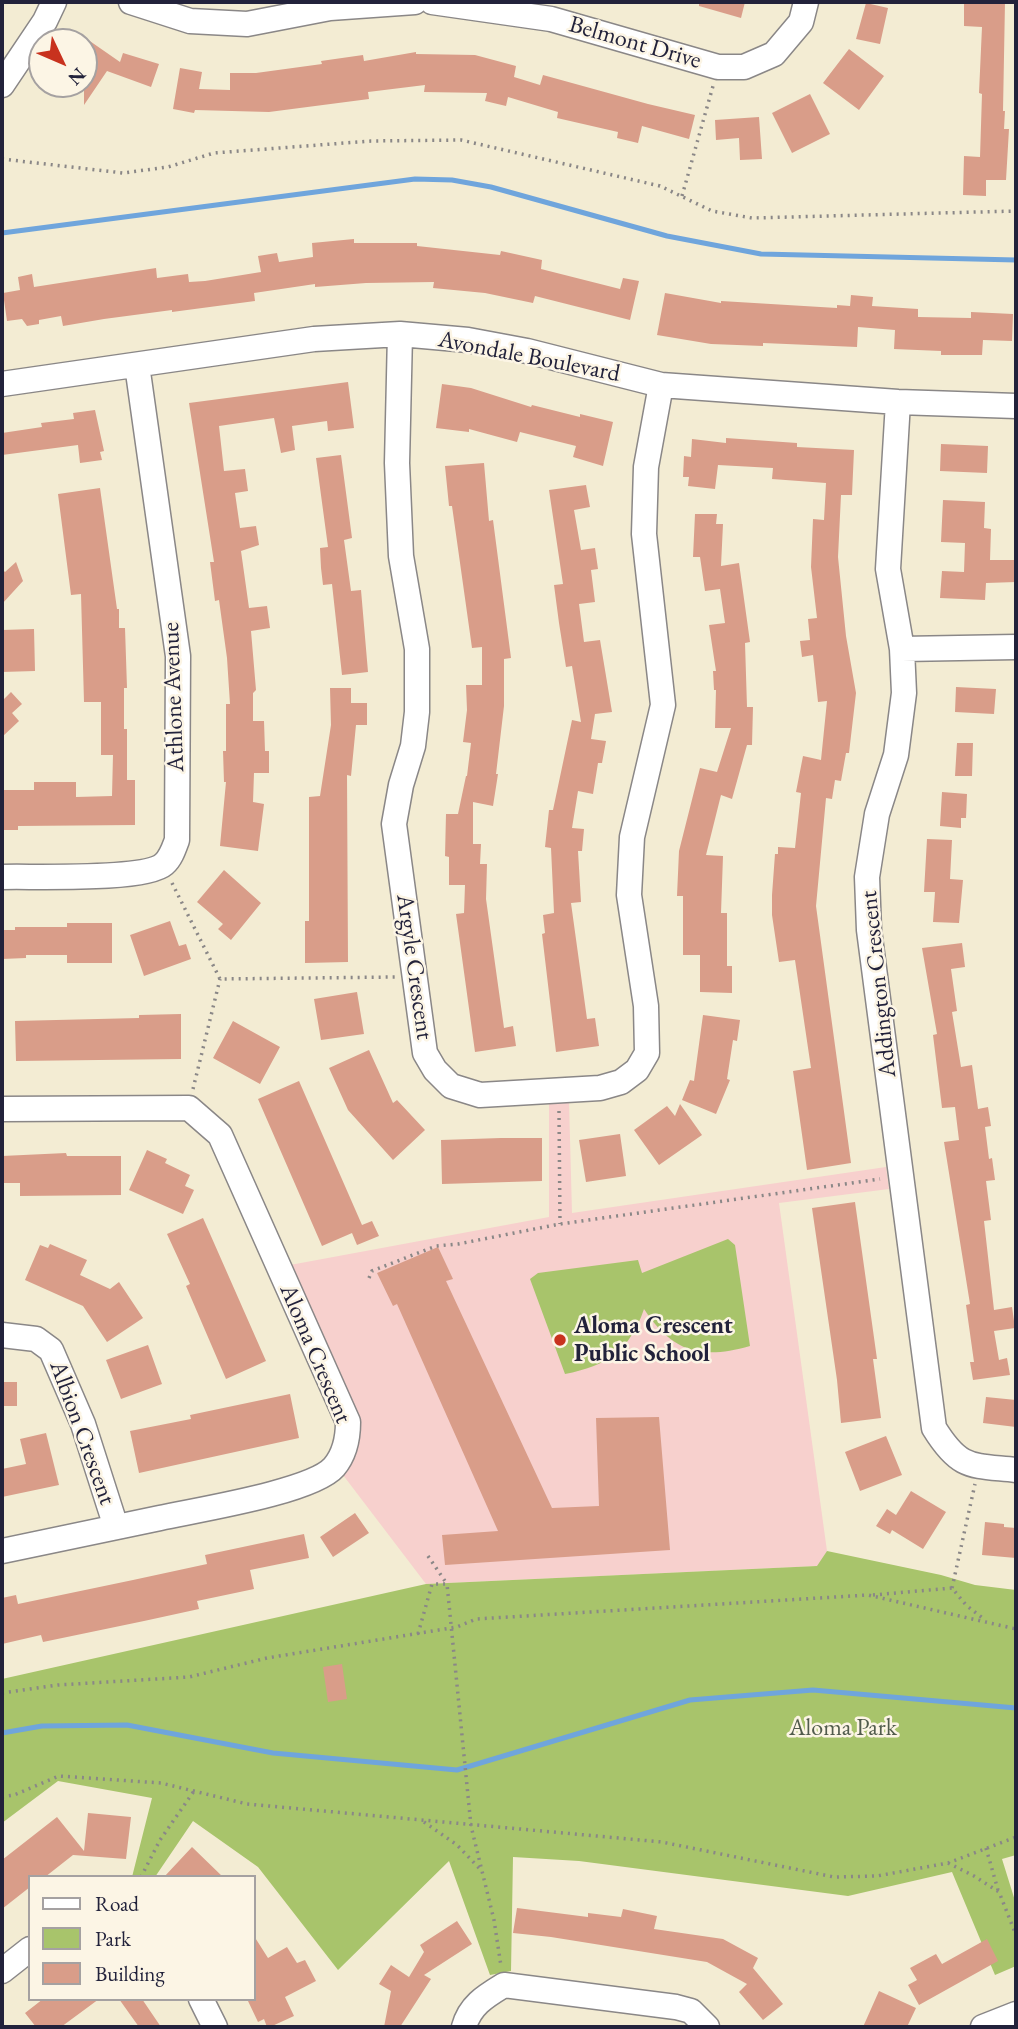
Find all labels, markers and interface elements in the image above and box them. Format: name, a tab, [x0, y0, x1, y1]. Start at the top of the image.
street label: Belmont Drive	[566, 10, 704, 76]
north arrow	[28, 28, 98, 98]
text: N	[63, 62, 91, 91]
street label: Avondale Boulevard	[436, 325, 622, 389]
street label: Athlone Avenue	[157, 622, 191, 772]
street label: Addington Crescent	[855, 889, 903, 1079]
street label: Argyle Crescent	[390, 892, 438, 1042]
street label: Aloma Crescent	[273, 1280, 357, 1428]
place label: Aloma Crescent Public School	[574, 1312, 733, 1368]
marker: Aloma Crescent Public School	[552, 1332, 568, 1348]
street label: Albion Crescent	[43, 1357, 121, 1509]
park label: Aloma Park	[789, 1714, 897, 1742]
legend	[28, 1875, 256, 2001]
text: Road	[95, 1890, 139, 1917]
text: Park	[95, 1925, 131, 1952]
text: Building	[95, 1960, 165, 1987]

